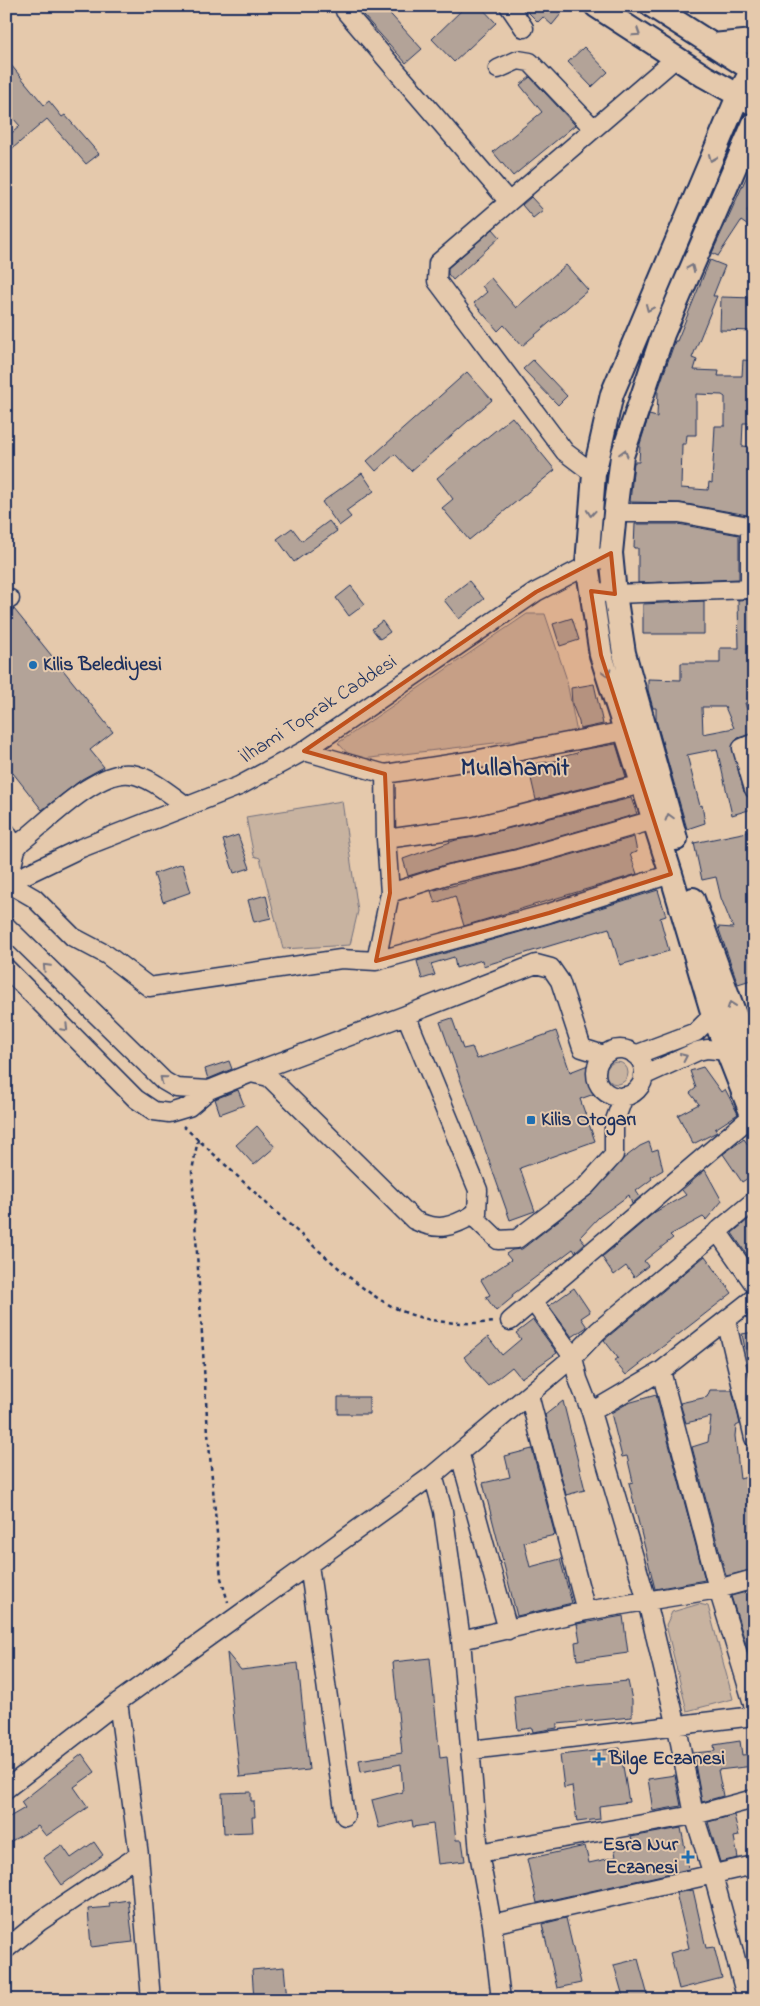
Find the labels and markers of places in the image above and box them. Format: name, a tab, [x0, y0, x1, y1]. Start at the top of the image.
place label: Kilis Belediyesi	[43, 651, 162, 681]
marker: Kilis Belediyesi	[27, 659, 39, 671]
place label: Kilis Otogarı	[541, 1106, 637, 1136]
marker: Kilis Otogarı	[525, 1114, 537, 1126]
place label: Bilge Eczanesi	[608, 1745, 726, 1775]
marker: Bilge Eczanesi	[593, 1753, 605, 1765]
place label: Esra Nur Eczanesi	[603, 1831, 679, 1883]
marker: Esra Nur Eczanesi	[682, 1851, 694, 1863]

